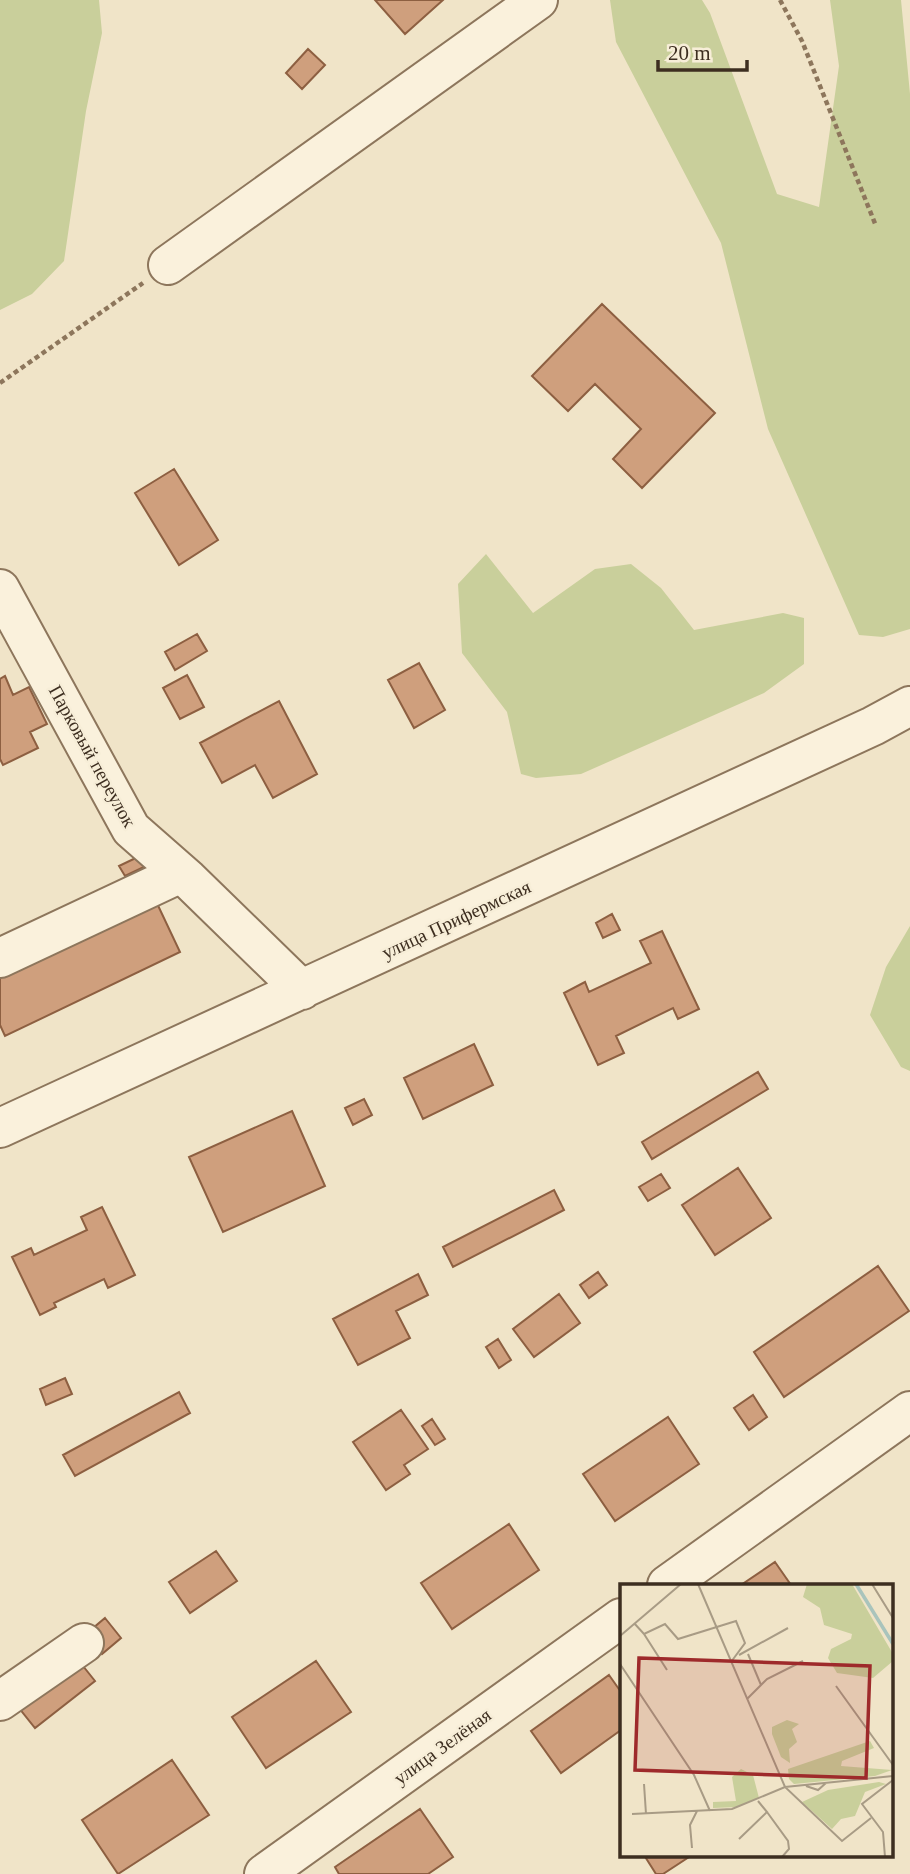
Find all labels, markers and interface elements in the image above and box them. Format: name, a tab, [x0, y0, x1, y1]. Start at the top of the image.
scale bar	[658, 28, 747, 72]
text: 20 m	[668, 41, 711, 65]
street label: Парковый переулок	[45, 682, 141, 832]
street label: улица Прифермская	[379, 876, 534, 963]
inset map	[620, 1584, 892, 1856]
street label: улица Зелёная	[390, 1704, 495, 1789]

